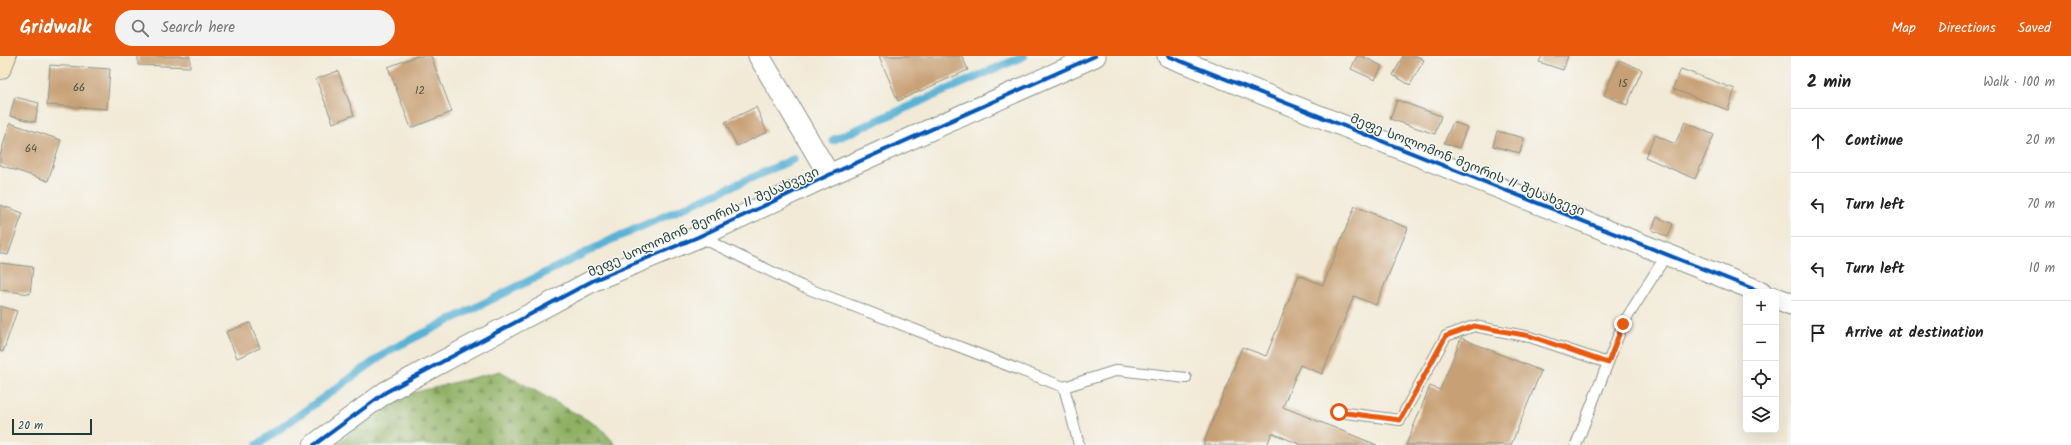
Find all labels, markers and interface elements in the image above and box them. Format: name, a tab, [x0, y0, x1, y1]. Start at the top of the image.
search box	[115, 10, 395, 46]
text: Gridwalk	[20, 13, 91, 43]
text: Search here	[161, 16, 235, 40]
icon: search	[129, 17, 151, 39]
text: Map	[1891, 17, 1916, 39]
text: Directions	[1938, 17, 1996, 39]
text: Saved	[2018, 17, 2051, 39]
text: 2 min	[1807, 69, 1851, 96]
text: Walk · 100 m	[1983, 72, 2055, 93]
house number: 15	[1618, 75, 1629, 93]
house number: 66	[73, 79, 85, 97]
house number: 12	[415, 82, 425, 100]
street label: მეფე სოლომონ მეორის II შესახვევი	[1347, 109, 1588, 222]
text: Continue	[1845, 129, 1903, 153]
icon: ahead	[1807, 130, 1829, 152]
text: 20 m	[2025, 130, 2055, 151]
house number: 64	[25, 140, 37, 158]
street label: მეფე სოლომონ მეორის II შესახვევი	[584, 162, 823, 283]
text: Turn left	[1845, 193, 1905, 217]
icon: left	[1807, 194, 1829, 216]
text: 70 m	[2027, 194, 2055, 215]
text: Turn left	[1845, 257, 1905, 281]
icon: left	[1807, 258, 1829, 280]
text: 10 m	[2029, 258, 2055, 279]
map controls	[1743, 289, 1779, 433]
button: +	[1743, 289, 1779, 325]
route end	[1614, 315, 1632, 333]
text: Arrive at destination	[1845, 321, 1984, 345]
icon: arrive	[1807, 322, 1829, 344]
button: −	[1743, 325, 1779, 361]
button: locate	[1743, 361, 1779, 397]
button: layers	[1743, 397, 1779, 433]
route start	[1330, 403, 1348, 421]
scale bar	[12, 417, 92, 436]
text: 20 m	[18, 417, 43, 435]

